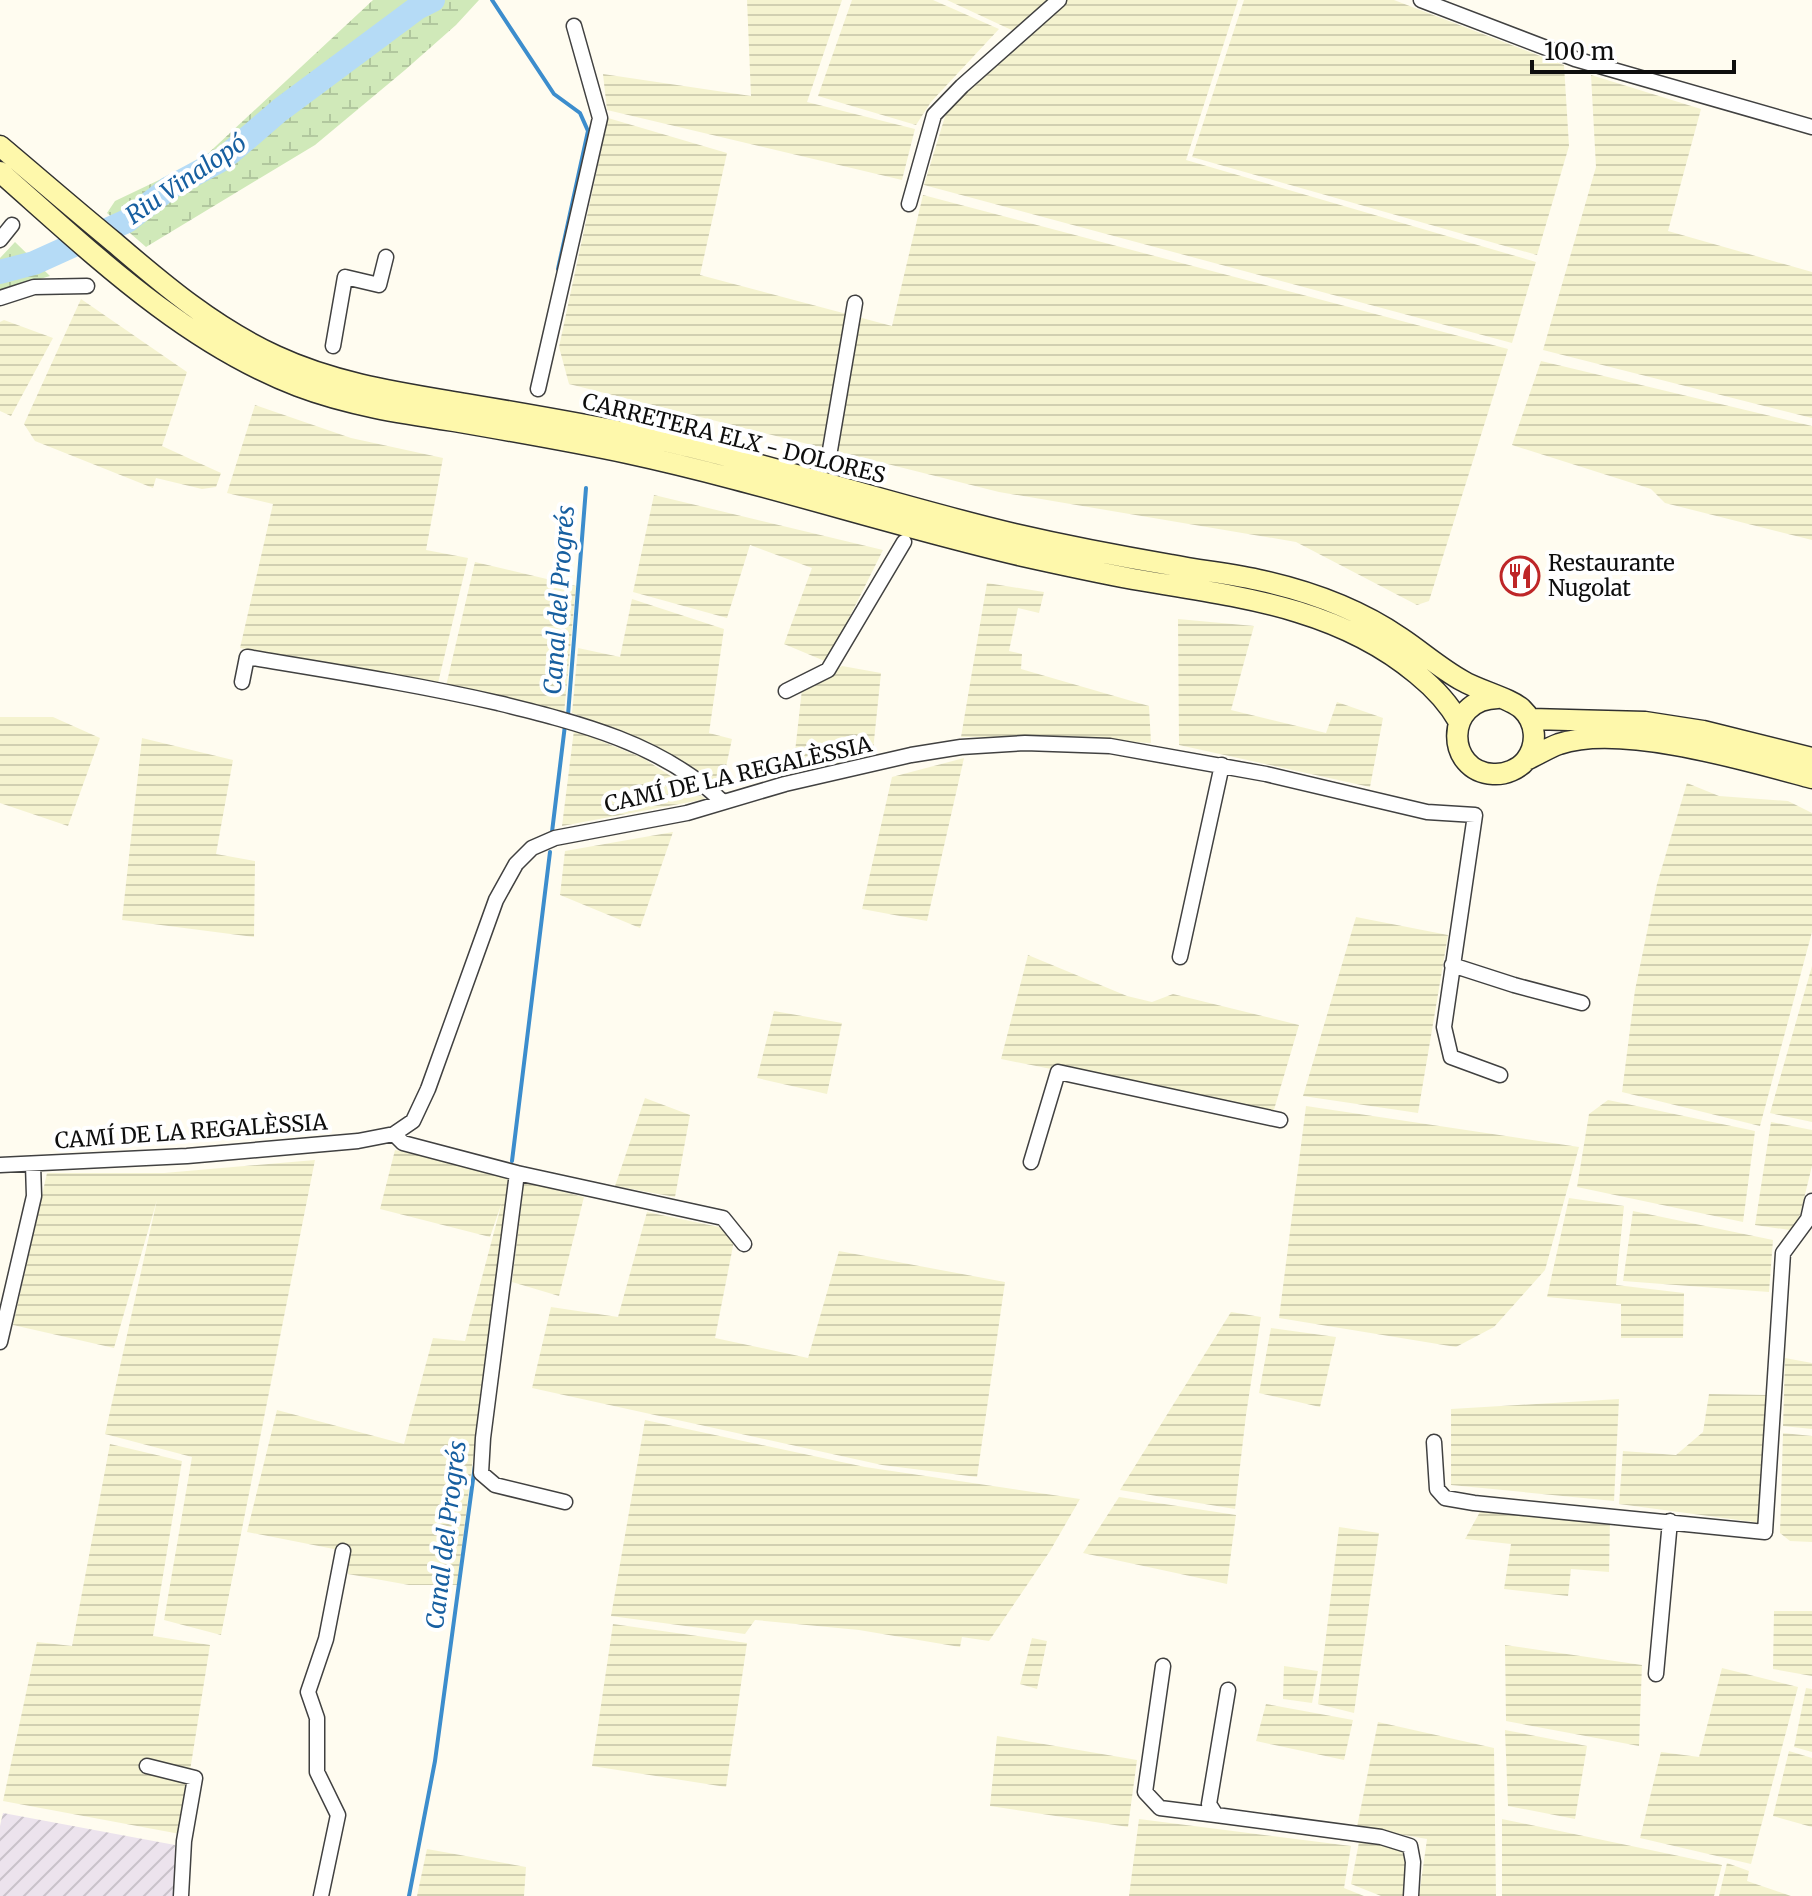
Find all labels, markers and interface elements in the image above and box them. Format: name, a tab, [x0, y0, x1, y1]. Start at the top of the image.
scale bar	[1532, 24, 1734, 74]
text: 100 m	[1544, 36, 1615, 67]
water label: Riu Vinalopó	[120, 127, 252, 231]
street label: CARRETERA ELX - DOLORES	[580, 387, 888, 489]
water label: Canal del Progrés	[537, 504, 581, 696]
place label: Restaurante Nugolat	[1548, 549, 1675, 602]
restaurant icon: Restaurante Nugolat	[1499, 555, 1541, 597]
street label: CAMÍ DE LA REGALÈSSIA	[601, 729, 875, 818]
street label: CAMÍ DE LA REGALÈSSIA	[54, 1106, 329, 1155]
water label: Canal del Progrés	[419, 1439, 473, 1631]

